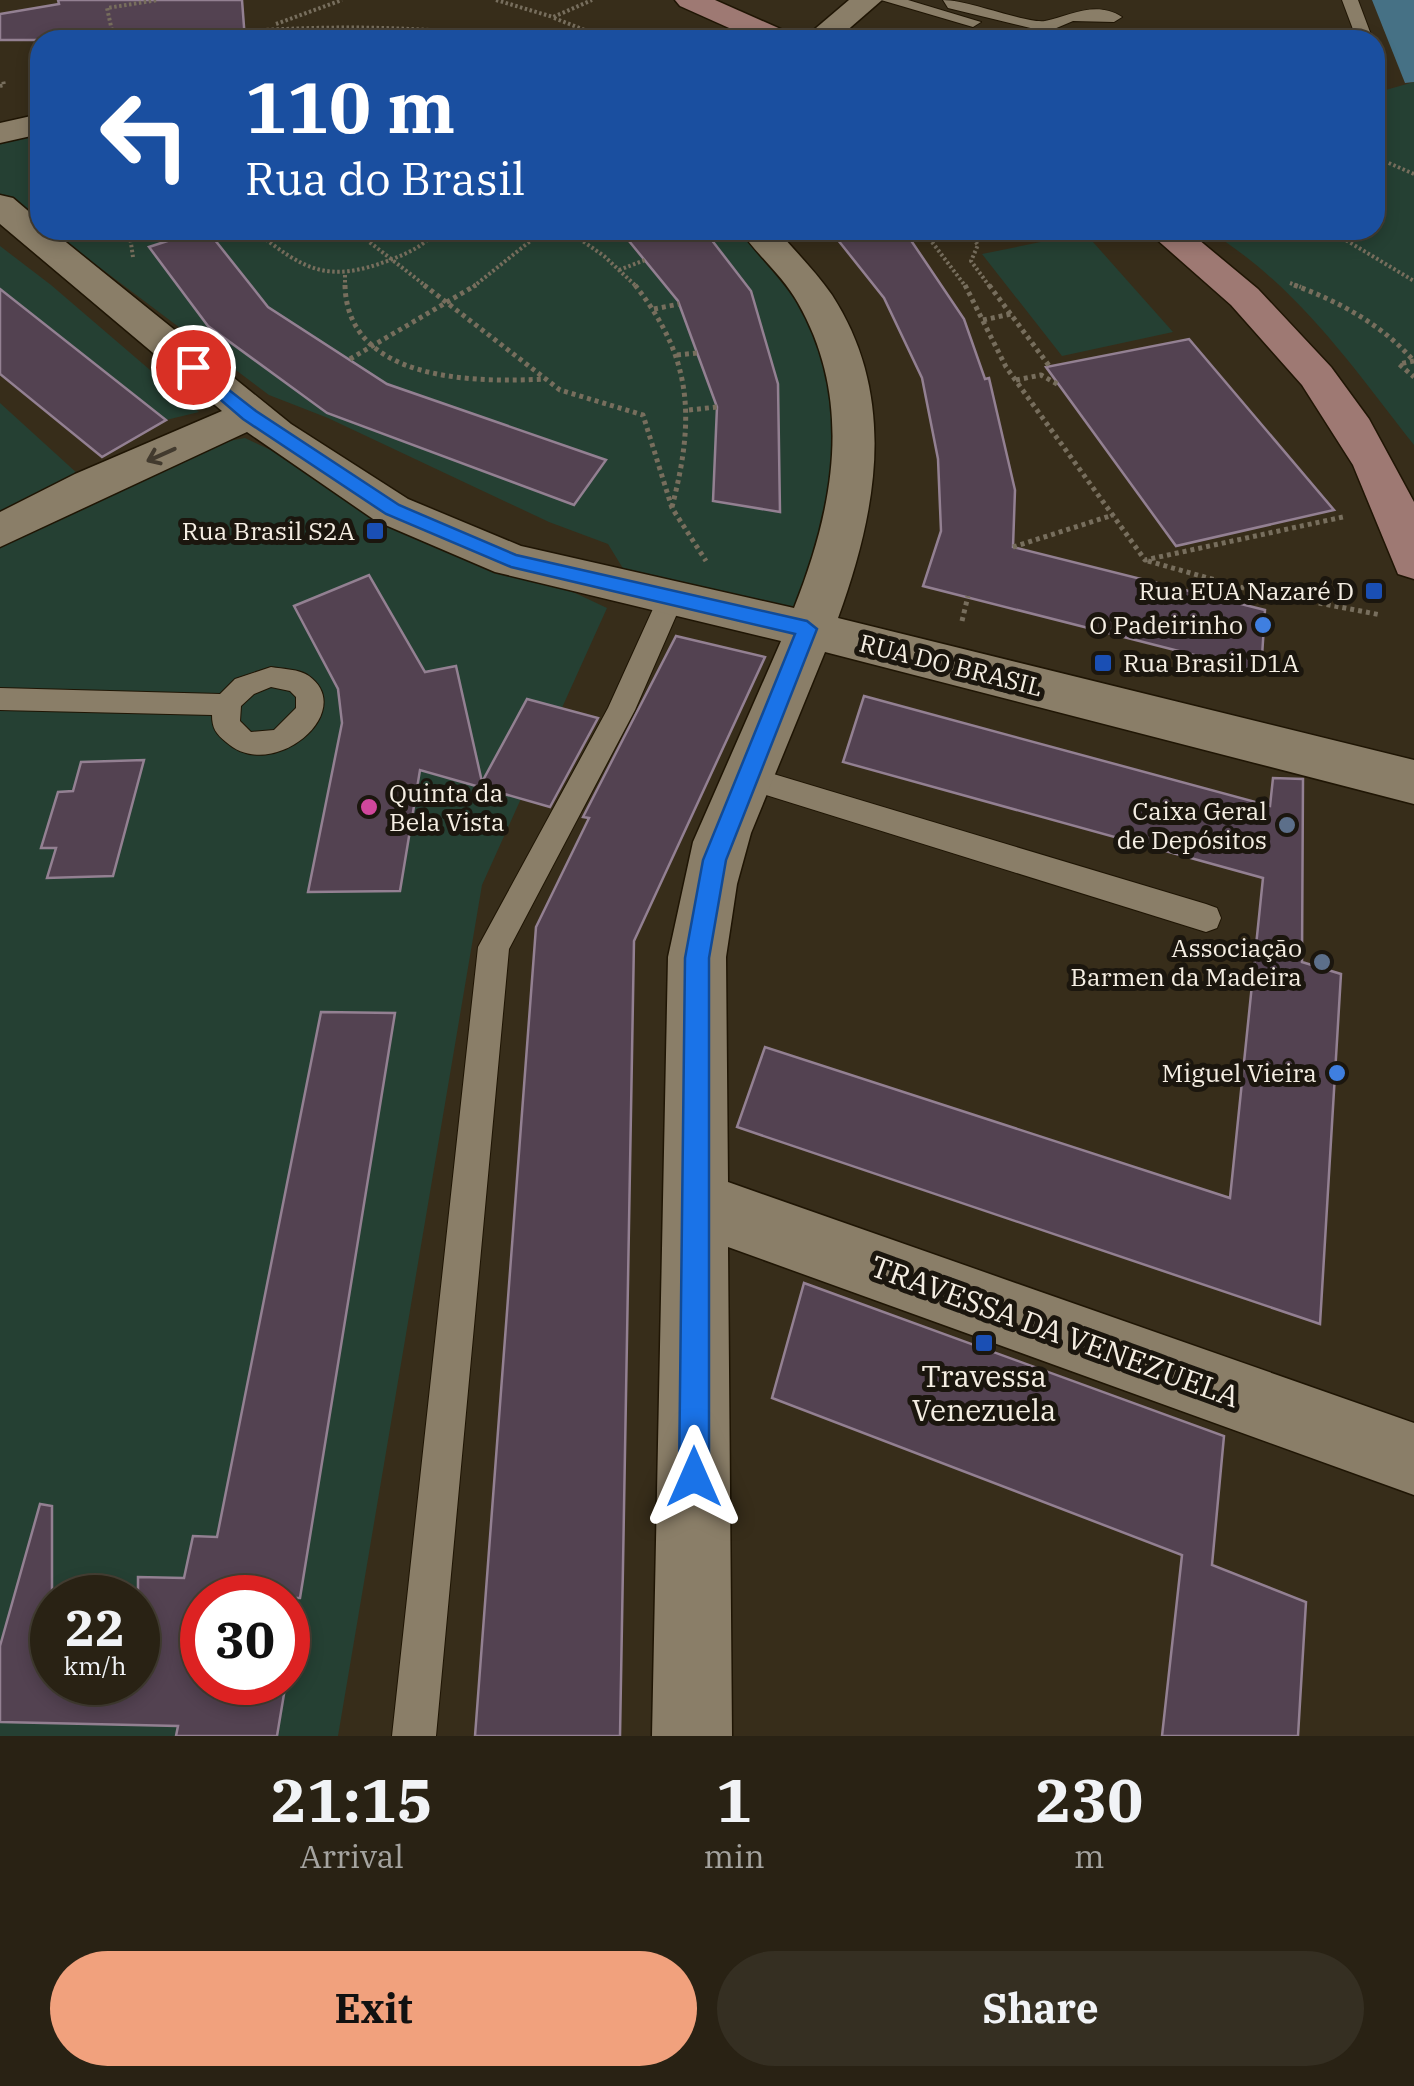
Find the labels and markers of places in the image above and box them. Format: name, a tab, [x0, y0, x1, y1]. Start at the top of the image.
pin	[151, 325, 236, 410]
place label: Rua Brasil S2A	[182, 514, 355, 547]
marker: Rua Brasil S2A	[364, 520, 386, 542]
place label: Rua EUA Nazaré D	[1138, 574, 1354, 607]
marker: Rua EUA Nazaré D	[1363, 580, 1385, 602]
place label: O Padeirinho	[1089, 608, 1243, 641]
marker: O Padeirinho	[1252, 614, 1274, 636]
place label: Rua Brasil D1A	[1123, 646, 1299, 679]
marker: Rua Brasil D1A	[1092, 652, 1114, 674]
place label: Quinta da Bela Vista	[389, 776, 505, 838]
place label: Caixa Geral de Depósitos	[1117, 794, 1267, 856]
marker: Quinta da Bela Vista	[358, 796, 380, 818]
marker: Caixa Geral de Depósitos	[1276, 814, 1298, 836]
place label: Associação Barmen da Madeira	[1070, 931, 1302, 993]
marker: Associação Barmen da Madeira	[1311, 951, 1333, 973]
place label: Miguel Vieira	[1162, 1056, 1317, 1089]
marker: Miguel Vieira	[1326, 1062, 1348, 1084]
marker: Travessa Venezuela	[973, 1332, 995, 1354]
place label: Travessa Venezuela	[912, 1356, 1056, 1429]

